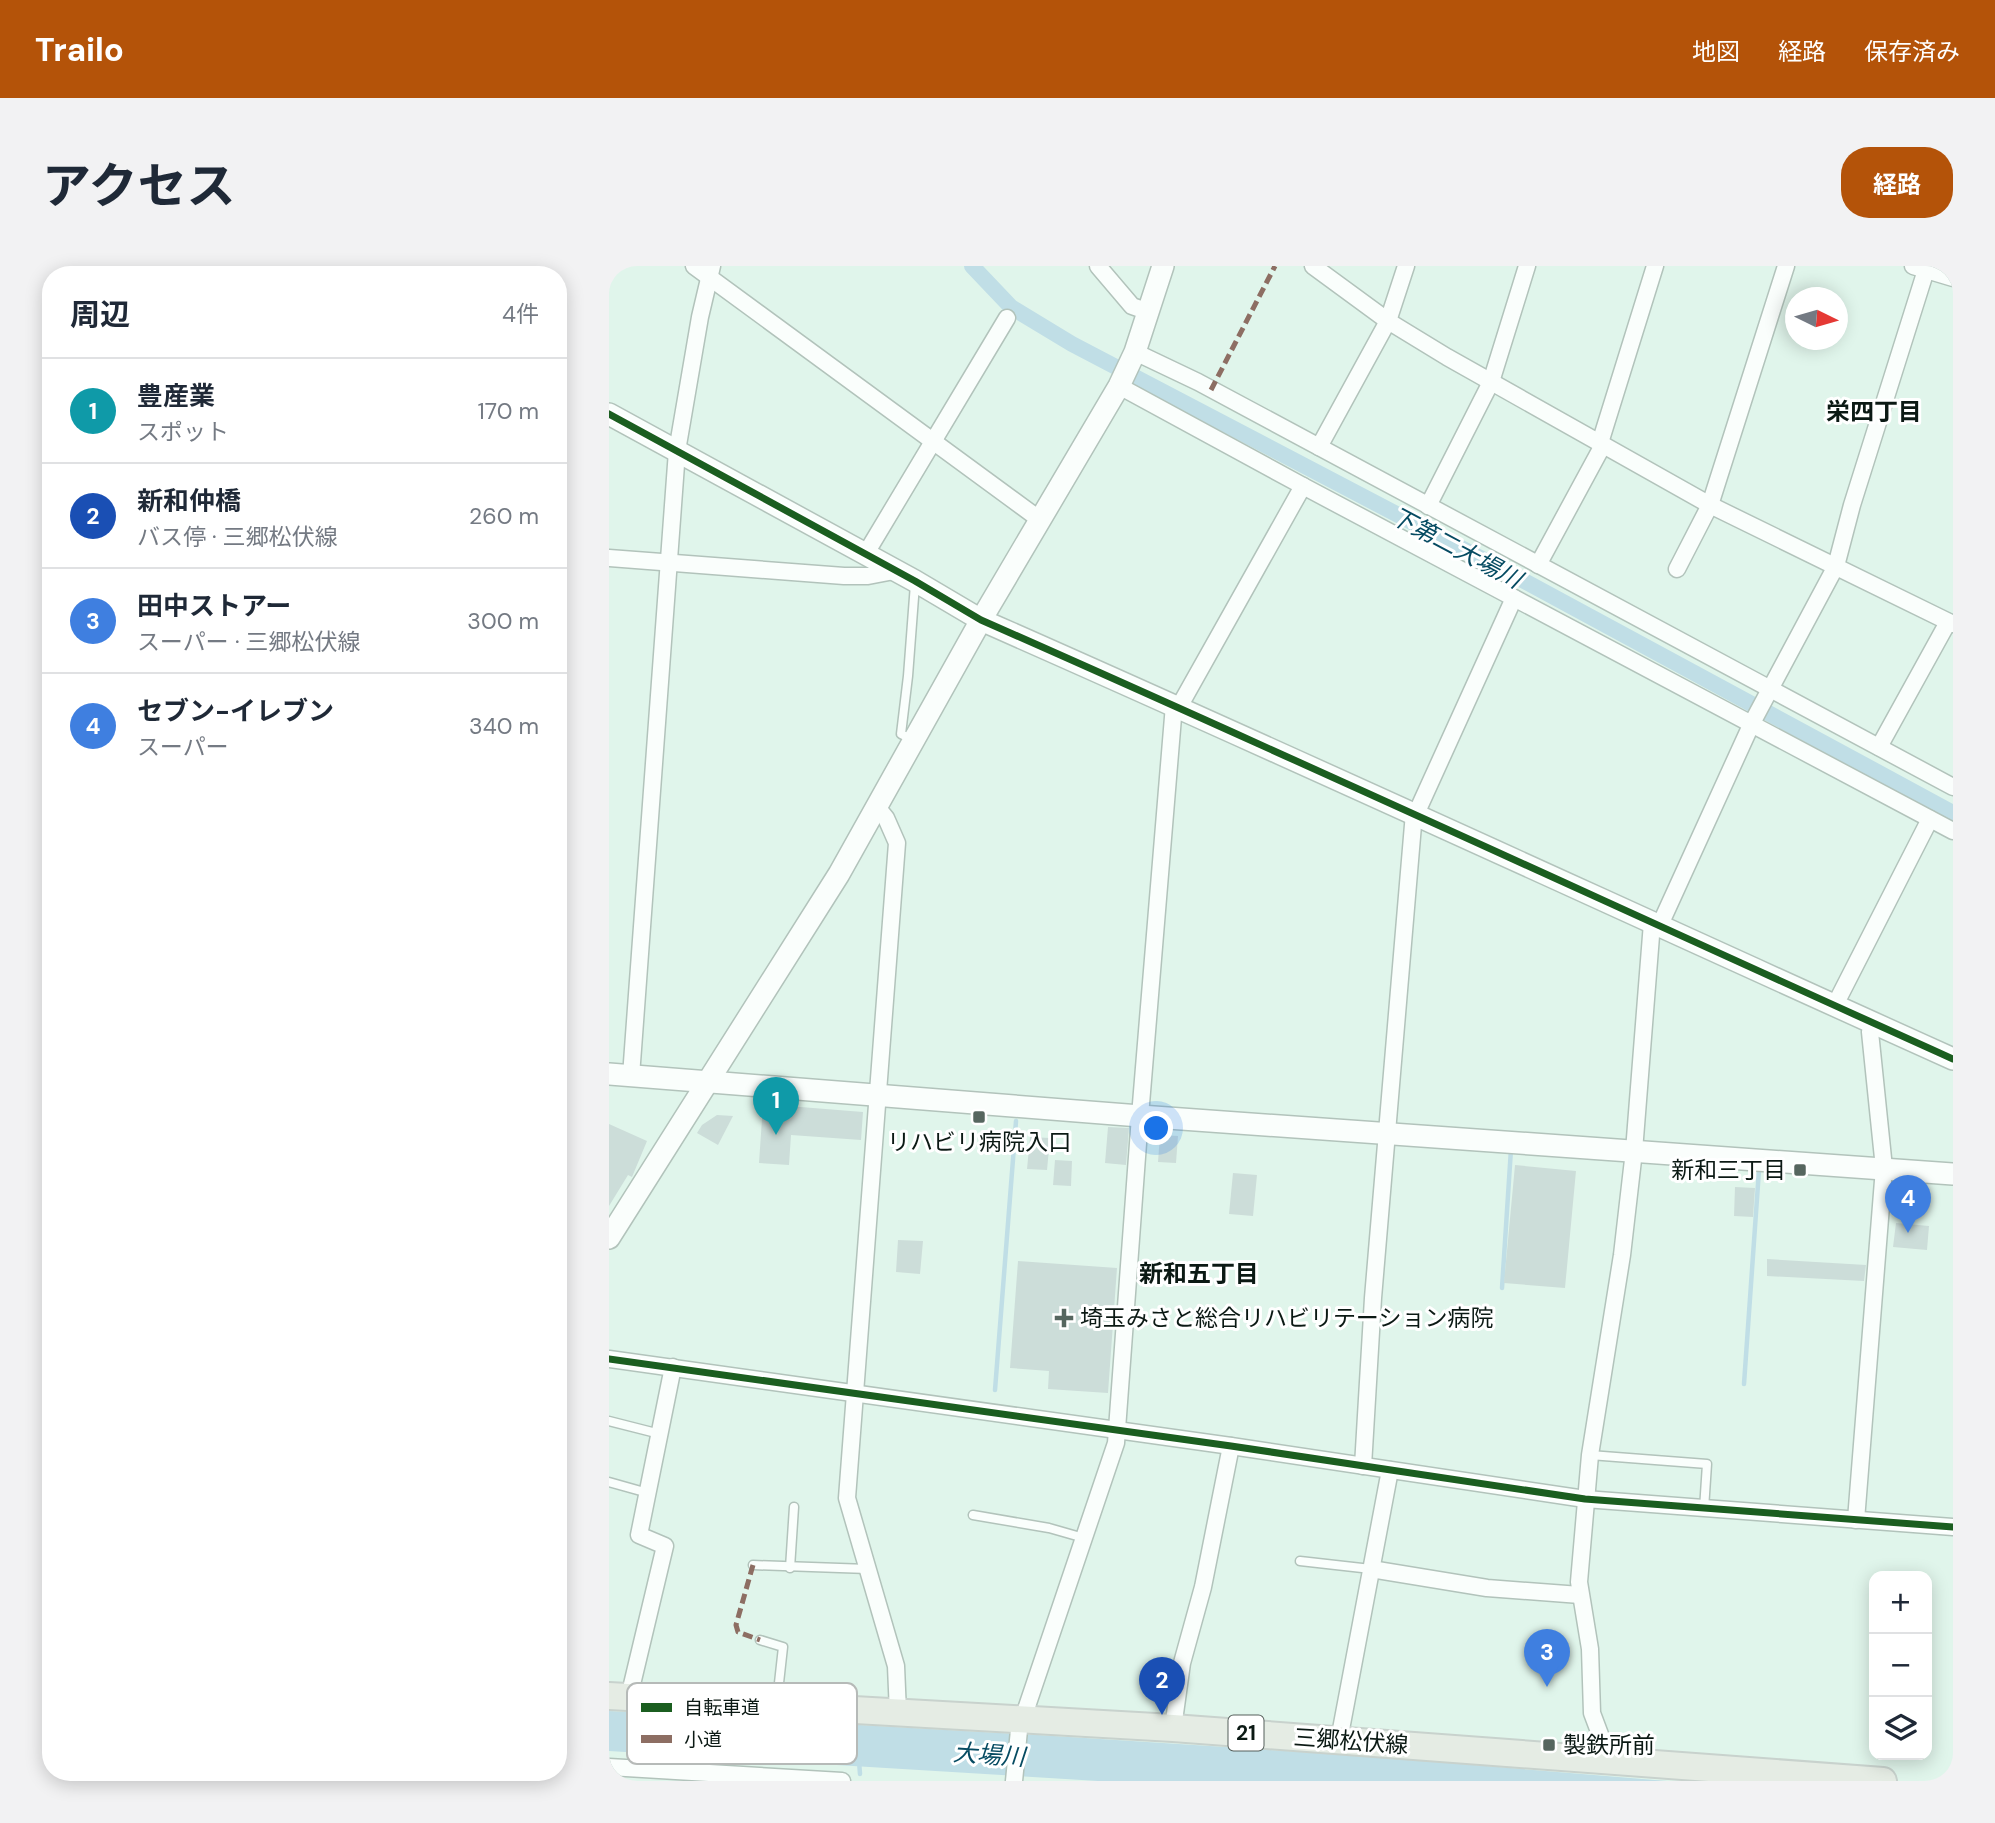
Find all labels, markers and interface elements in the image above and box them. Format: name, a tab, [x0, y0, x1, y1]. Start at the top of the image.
text: Trailo	[35, 28, 124, 71]
text: 地図	[1692, 36, 1740, 67]
text: 経路	[1778, 36, 1826, 67]
text: 保存済み	[1864, 36, 1960, 67]
button: 経路	[1841, 147, 1953, 218]
text: アクセス	[42, 154, 236, 218]
north arrow	[1785, 287, 1848, 350]
text: 周辺	[70, 295, 130, 334]
text: 4件	[502, 299, 539, 329]
text: 豊産業	[137, 379, 215, 413]
text: 1	[89, 396, 97, 426]
text: 170 m	[478, 396, 539, 426]
district label: 栄四丁目	[1826, 396, 1922, 427]
text: スポット	[137, 417, 229, 447]
text: 新和仲橋	[137, 484, 241, 518]
water label: 下第二大場川	[1385, 500, 1530, 596]
text: 2	[86, 501, 100, 531]
text: 260 m	[469, 501, 539, 531]
text: バス停 · 三郷松伏線	[137, 522, 338, 552]
text: 田中ストアー	[137, 589, 291, 623]
text: 3	[86, 606, 100, 636]
text: 300 m	[467, 606, 539, 636]
text: スーパー · 三郷松伏線	[137, 627, 361, 657]
text: セブン-イレブン	[137, 694, 334, 728]
text: 4	[86, 711, 100, 741]
text: 340 m	[469, 711, 539, 741]
text: スーパー	[137, 732, 229, 762]
pin: 1	[753, 1077, 799, 1135]
marker: リハビリ病院入口	[971, 1109, 987, 1125]
your location	[1139, 1111, 1173, 1145]
place label: リハビリ病院入口	[887, 1127, 1071, 1157]
place label: 新和三丁目	[1671, 1155, 1786, 1185]
marker: 新和三丁目	[1792, 1162, 1808, 1178]
pin: 4	[1885, 1175, 1931, 1233]
district label: 新和五丁目	[1139, 1258, 1259, 1289]
place label: 埼玉みさと総合リハビリテーション病院	[1080, 1303, 1494, 1333]
marker: 埼玉みさと総合リハビリテーション病院	[1054, 1308, 1074, 1328]
map controls	[1869, 1571, 1932, 1760]
button: +	[1869, 1571, 1932, 1634]
pin: 3	[1524, 1629, 1570, 1687]
button: −	[1869, 1634, 1932, 1697]
pin: 2	[1139, 1657, 1185, 1715]
legend	[627, 1683, 857, 1764]
text: 自転車道	[684, 1695, 760, 1720]
button: layers	[1869, 1697, 1932, 1760]
road number: 21	[1229, 1716, 1263, 1750]
street label: 三郷松伏線	[1293, 1722, 1409, 1760]
text: 小道	[684, 1727, 722, 1752]
place label: 製鉄所前	[1563, 1730, 1655, 1760]
water label: 大場川	[952, 1737, 1029, 1773]
marker: 製鉄所前	[1541, 1737, 1557, 1753]

